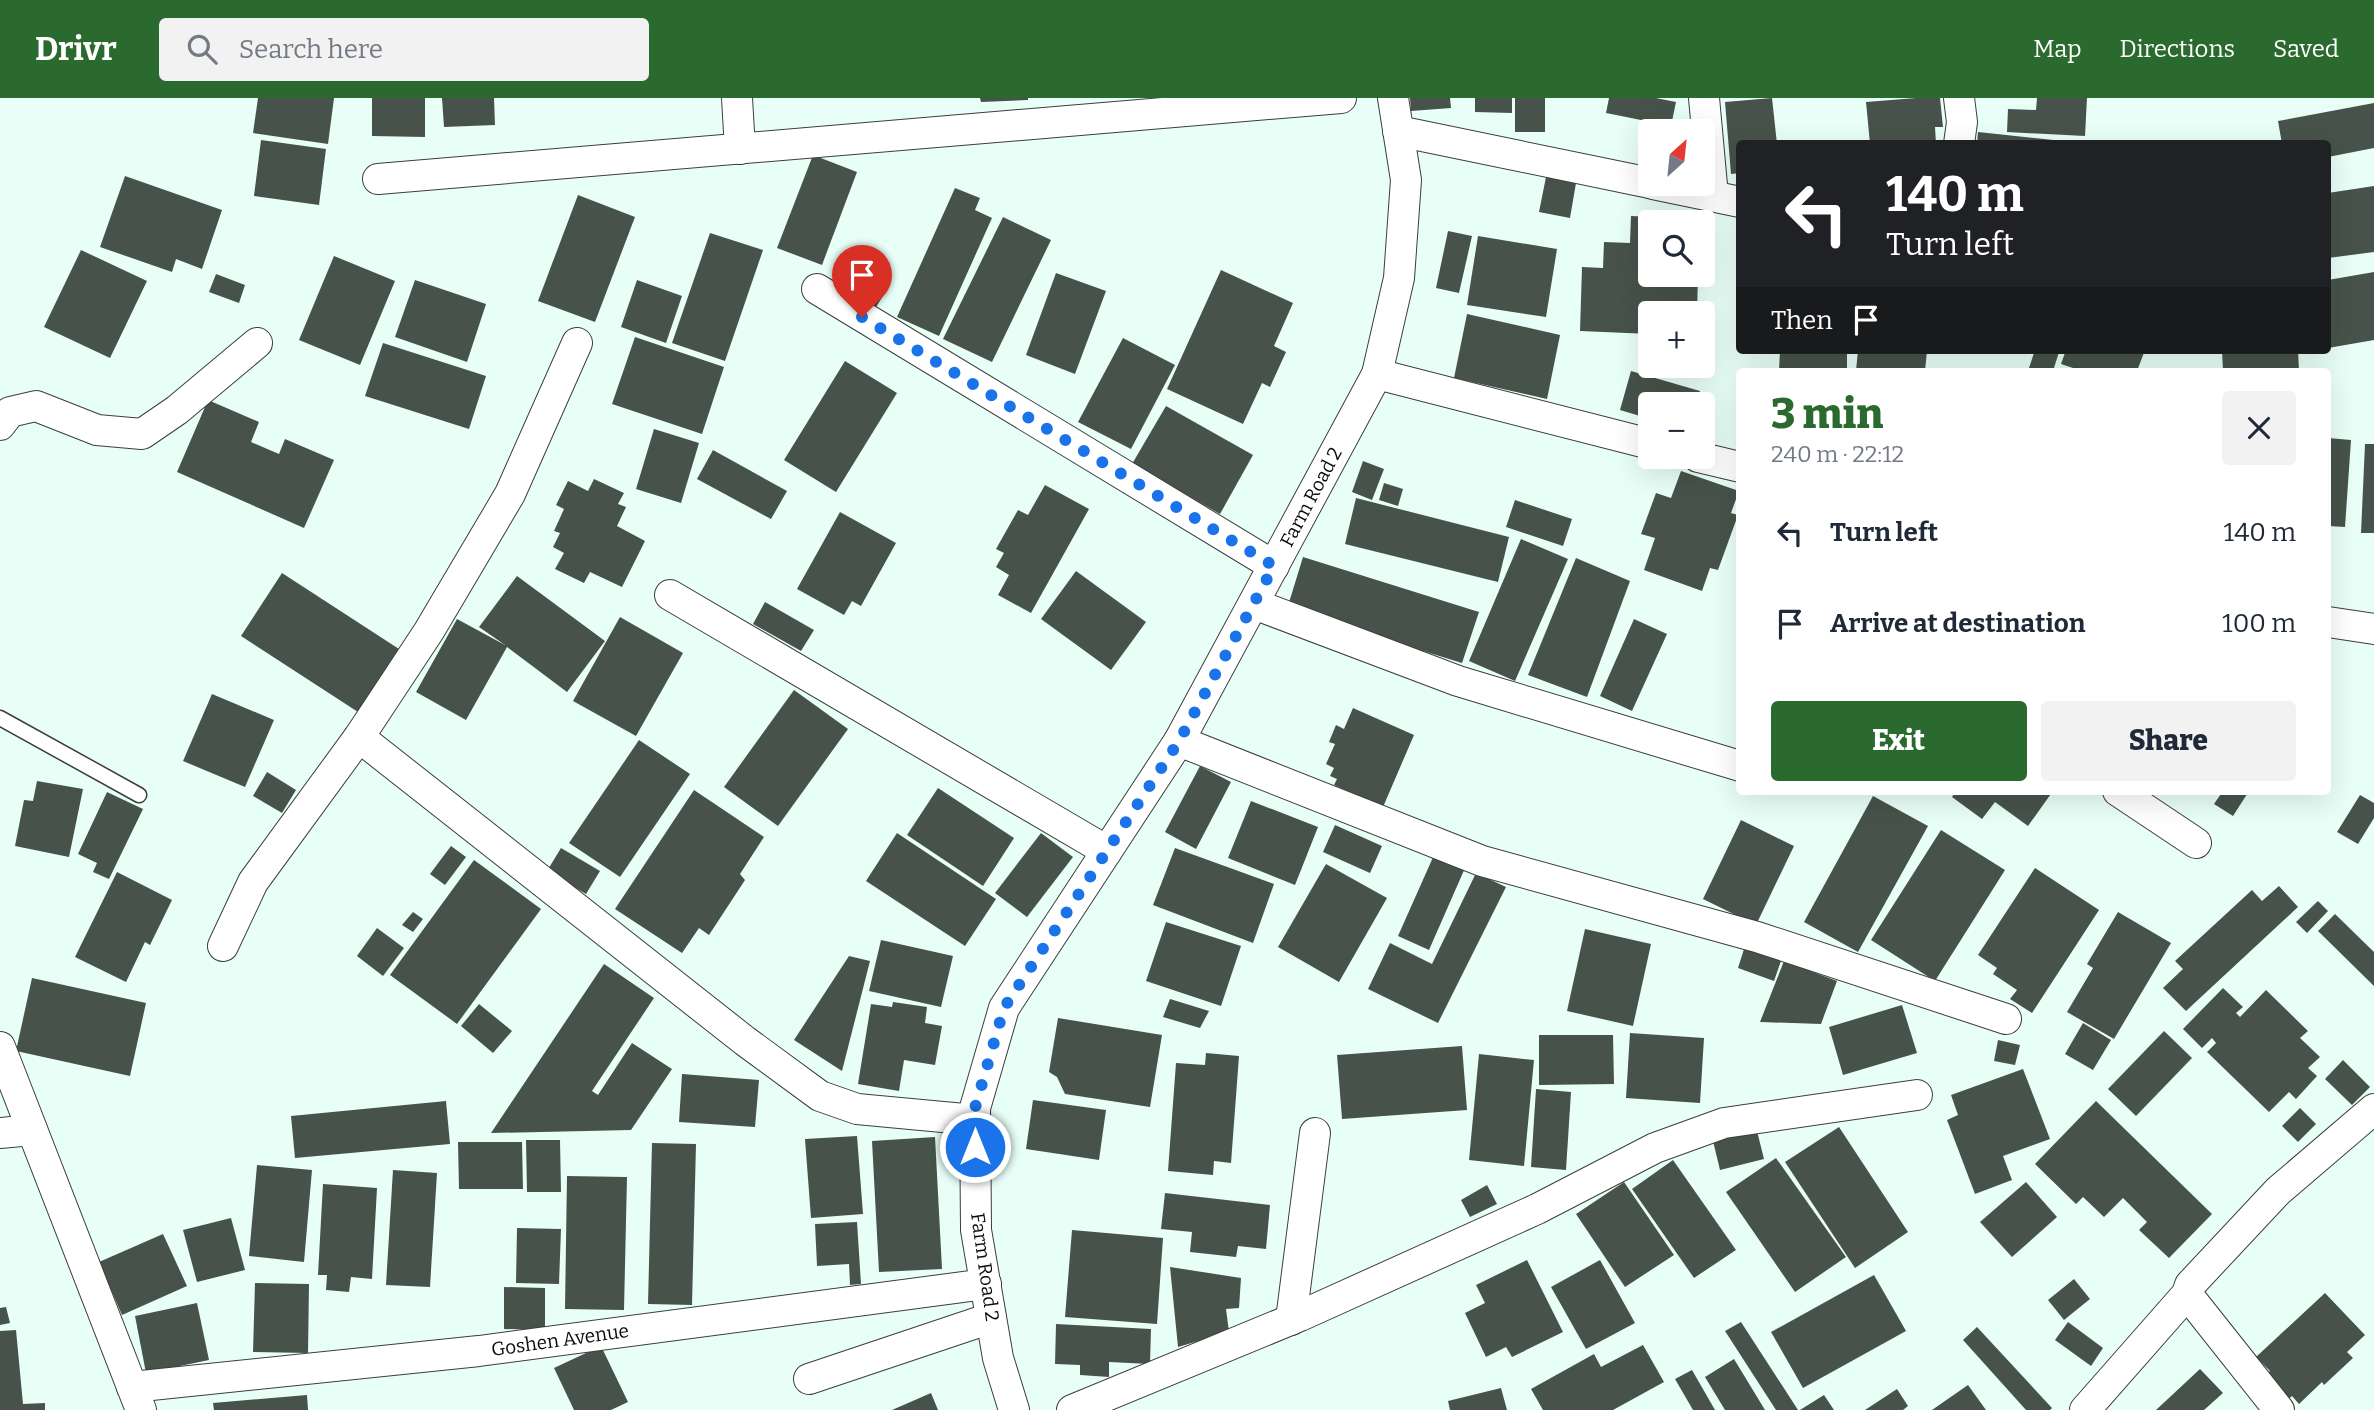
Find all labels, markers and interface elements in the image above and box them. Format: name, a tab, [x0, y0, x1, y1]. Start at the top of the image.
search box	[159, 18, 649, 81]
text: Drivr	[35, 29, 117, 69]
icon: search	[183, 30, 221, 68]
text: Search here	[239, 34, 383, 65]
text: Map	[2033, 35, 2082, 63]
text: Directions	[2120, 35, 2235, 63]
text: Saved	[2273, 35, 2339, 63]
north arrow	[1638, 119, 1715, 196]
map controls	[1638, 119, 1715, 469]
text: 140 m	[1886, 165, 2024, 224]
icon: left	[1771, 168, 1862, 259]
button: search	[1638, 210, 1715, 287]
text: Turn left	[1886, 225, 2014, 263]
pin	[832, 245, 892, 317]
icon: arrive	[843, 256, 881, 294]
button: +	[1638, 301, 1715, 378]
icon: arrive	[1847, 301, 1885, 339]
text: Then	[1771, 305, 1833, 336]
text: 3 min	[1771, 389, 1884, 439]
button: close	[2222, 391, 2296, 465]
button: −	[1638, 392, 1715, 469]
text: 240 m · 22:12	[1771, 440, 1904, 468]
street label: Farm Road 2	[1275, 443, 1347, 551]
icon: left	[1771, 514, 1809, 552]
text: Turn left	[1830, 517, 1938, 548]
text: 140 m	[2224, 517, 2296, 548]
icon: arrive	[1771, 605, 1809, 643]
text: Arrive at destination	[1830, 608, 2085, 639]
text: 100 m	[2222, 608, 2296, 639]
button: Exit	[1771, 701, 2027, 781]
button: Share	[2041, 701, 2296, 781]
position arrow	[938, 1110, 1012, 1184]
street label: Farm Road 2	[966, 1211, 1004, 1323]
street label: Goshen Avenue	[490, 1319, 630, 1361]

